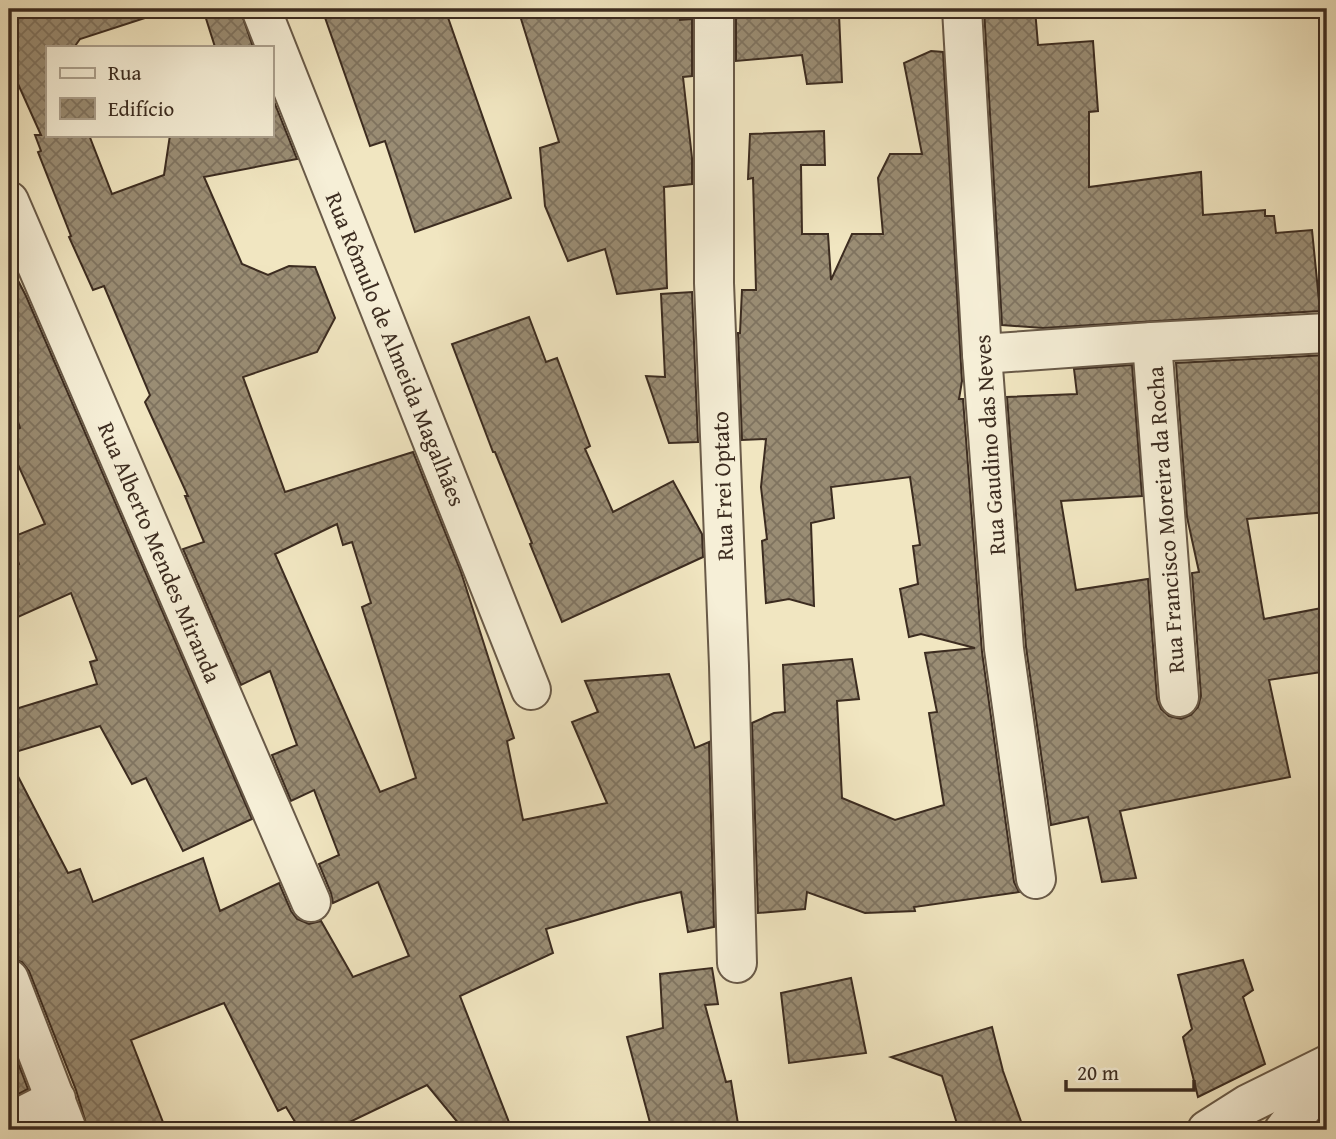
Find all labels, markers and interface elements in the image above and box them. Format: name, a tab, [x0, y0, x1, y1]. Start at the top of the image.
legend	[46, 46, 273, 136]
text: Rua	[108, 57, 141, 88]
text: Edifício	[108, 93, 174, 124]
street label: Rua Rômulo de Almeida Magalhães	[318, 187, 474, 511]
street label: Rua Gaudino das Neves	[965, 334, 1013, 556]
street label: Rua Francisco Moreira da Rocha	[1138, 365, 1192, 675]
street label: Rua Frei Optato	[703, 411, 741, 561]
street label: Rua Alberto Mendes Miranda	[90, 416, 230, 688]
scale bar	[1066, 1048, 1194, 1092]
text: 20 m	[1077, 1057, 1119, 1088]

